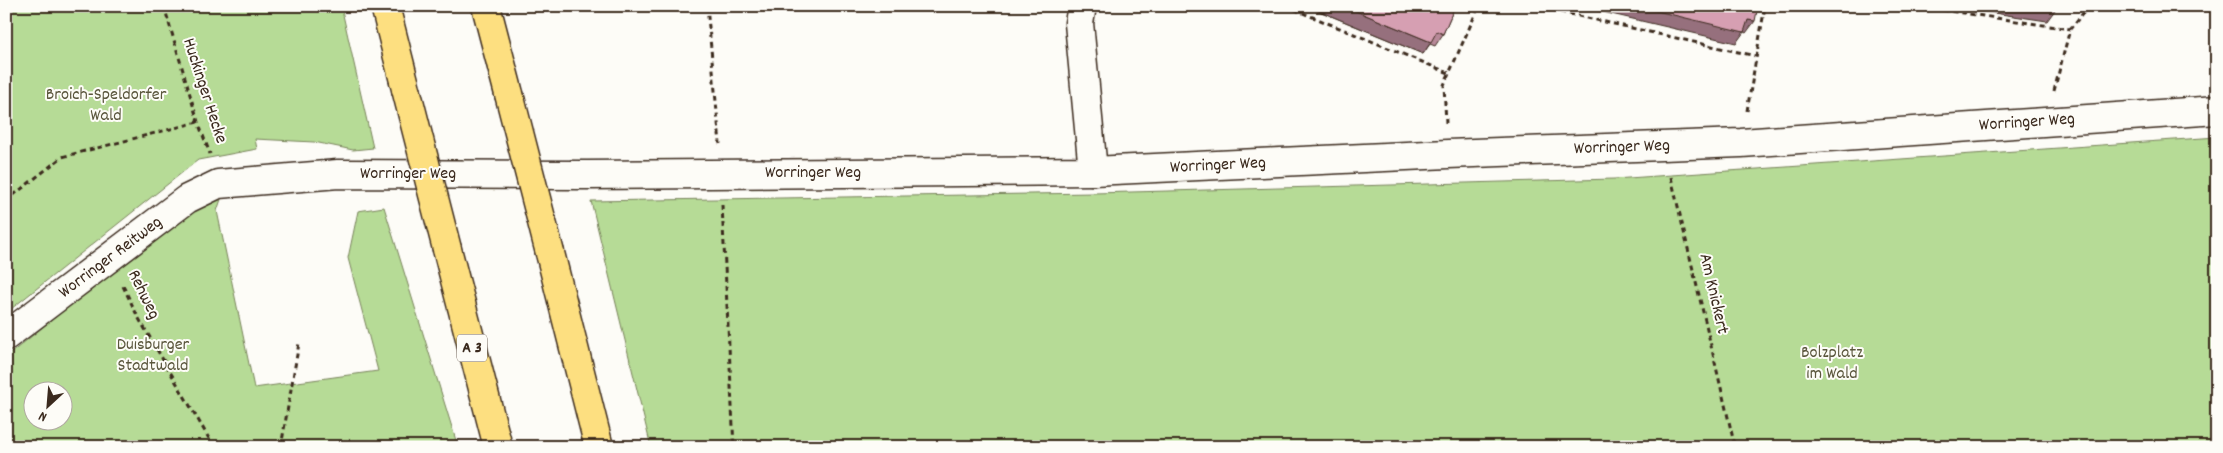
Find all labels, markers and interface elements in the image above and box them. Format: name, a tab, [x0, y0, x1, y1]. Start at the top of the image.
street label: Huckinger Hecke	[175, 35, 233, 147]
park label: Broich-Speldorfer Wald	[46, 83, 167, 129]
street label: Worringer Weg	[1978, 107, 2076, 139]
street label: Worringer Weg	[1574, 134, 1671, 162]
street label: Worringer Weg	[1169, 151, 1267, 181]
street label: Worringer Weg	[765, 161, 861, 186]
street label: Worringer Weg	[360, 162, 456, 187]
street label: Worringer Reitweg	[54, 211, 168, 305]
street label: Am Knickert	[1692, 251, 1734, 337]
street label: Rehweg	[120, 266, 166, 324]
park label: Duisburger Stadtwald	[117, 333, 190, 379]
road number: A 3	[457, 334, 487, 362]
park label: Bolzplatz im Wald	[1801, 341, 1863, 387]
north arrow	[22, 380, 72, 430]
text: N	[36, 405, 51, 426]

